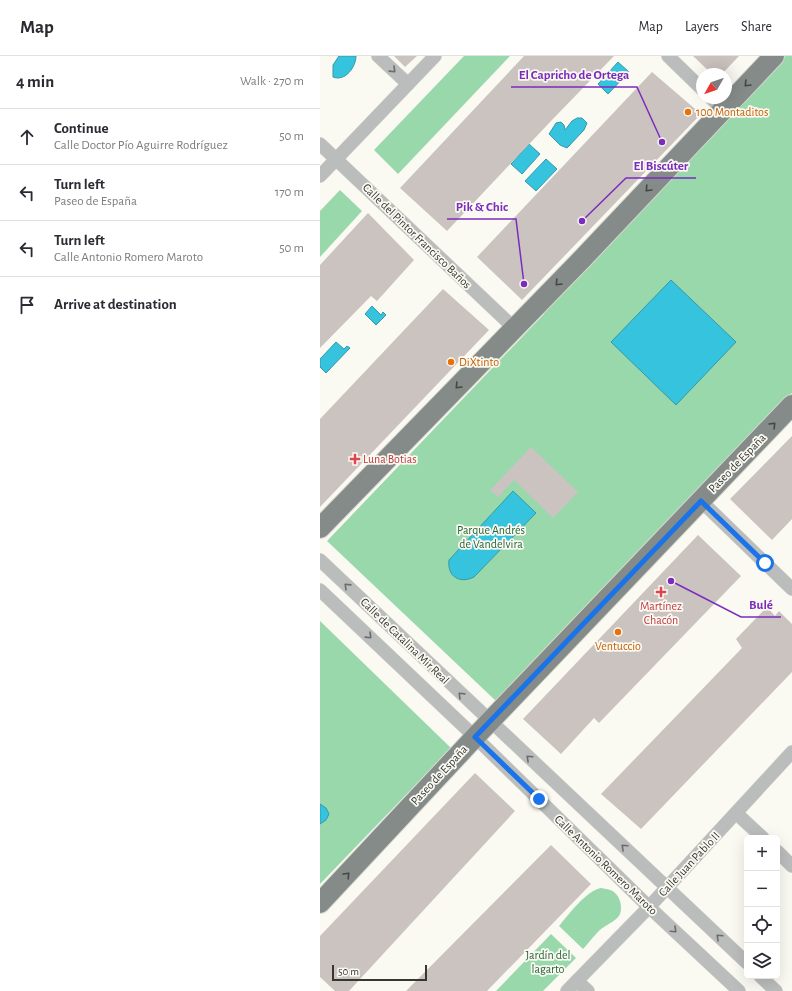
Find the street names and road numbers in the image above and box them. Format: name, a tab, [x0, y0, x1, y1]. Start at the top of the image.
street label: Calle del Pintor Francisco Baños	[360, 181, 474, 291]
street label: Paseo de España	[706, 431, 768, 495]
street label: Calle de Catalina Mir Real	[358, 596, 452, 686]
street label: Paseo de España	[409, 743, 470, 807]
street label: Calle Antonio Romero Maroto	[552, 813, 660, 917]
street label: Calle Juan Pablo II	[656, 829, 722, 899]

